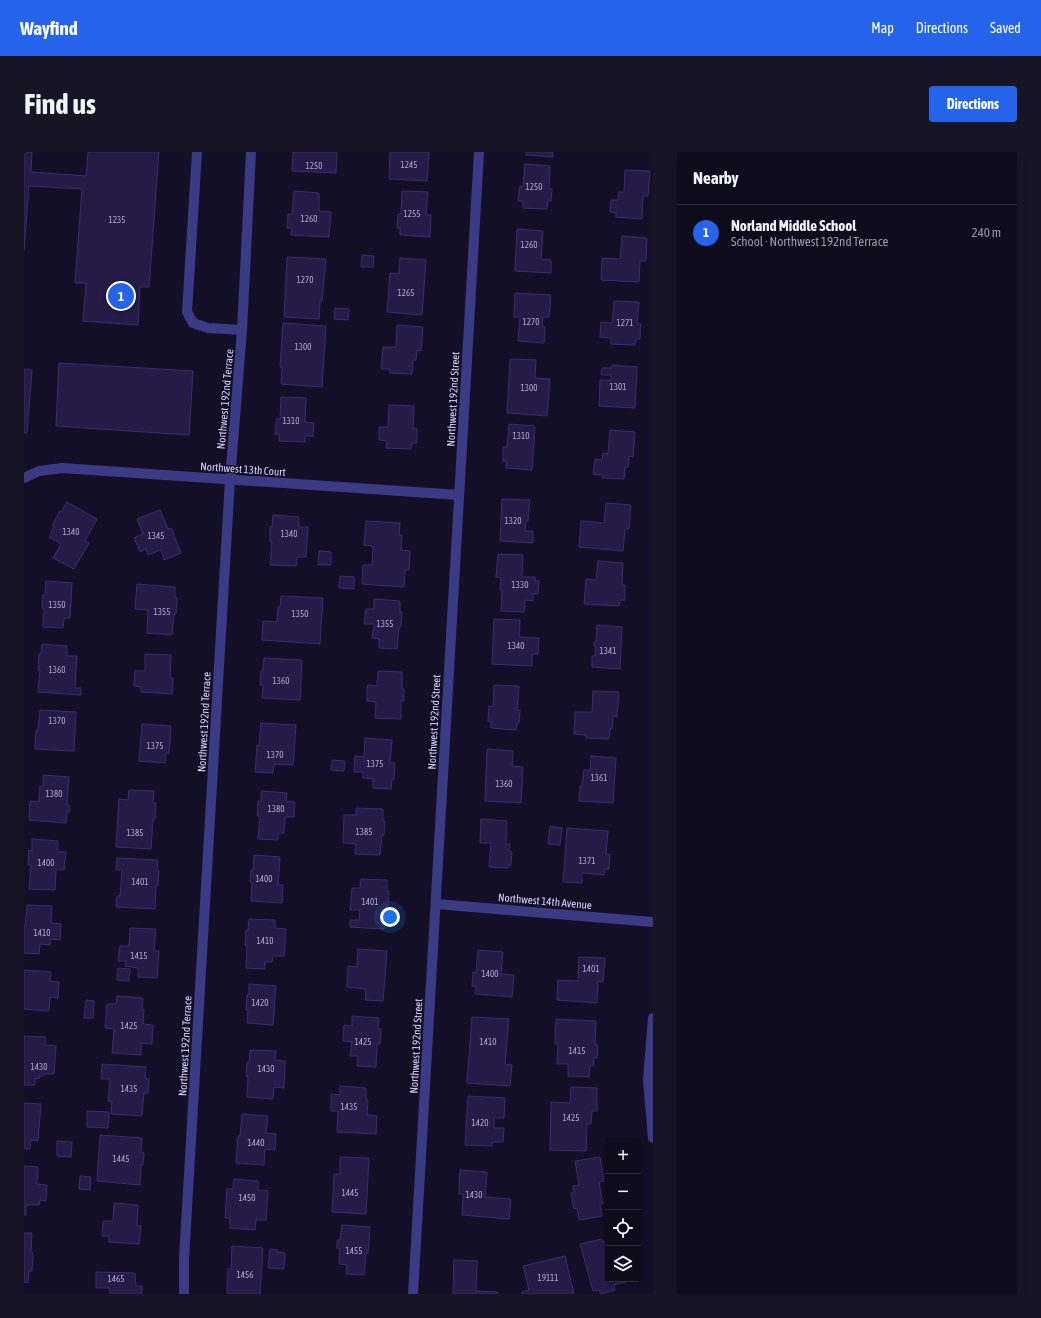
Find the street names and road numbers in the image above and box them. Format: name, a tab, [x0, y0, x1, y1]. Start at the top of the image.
street label: Northwest 192nd Terrace	[215, 348, 235, 450]
street label: Northwest 192nd Street	[445, 351, 461, 447]
street label: Northwest 13th Court	[200, 460, 286, 478]
street label: Northwest 192nd Terrace	[195, 672, 213, 772]
street label: Northwest 192nd Street	[426, 674, 442, 770]
street label: Northwest 14th Avenue	[498, 891, 592, 911]
street label: Northwest 192nd Terrace	[176, 996, 194, 1096]
street label: Northwest 192nd Street	[408, 998, 424, 1094]

